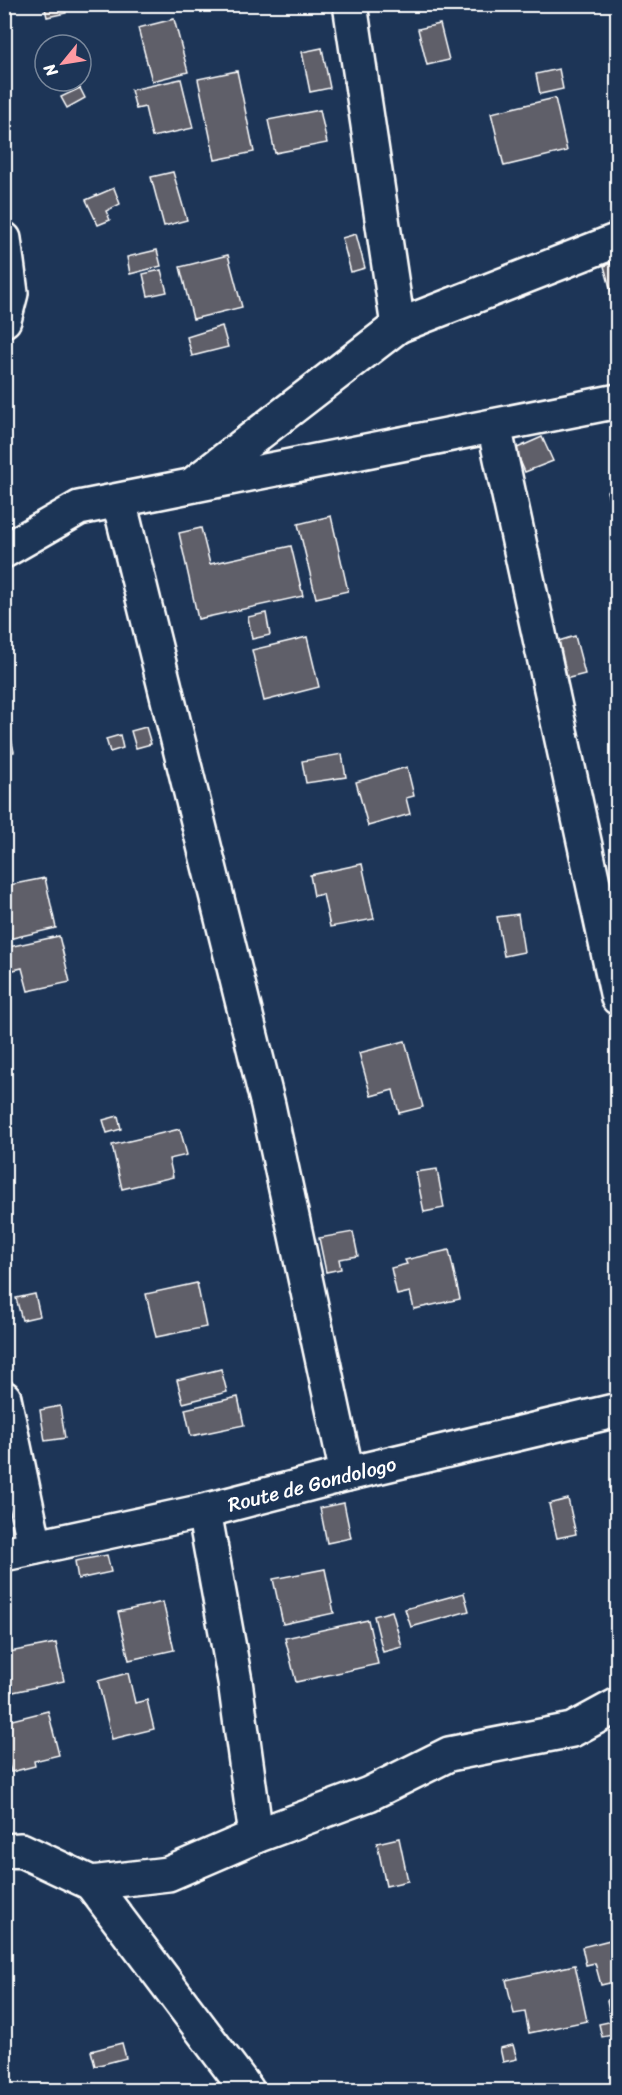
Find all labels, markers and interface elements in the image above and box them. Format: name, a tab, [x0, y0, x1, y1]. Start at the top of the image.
north arrow	[33, 33, 93, 93]
text: N	[35, 57, 66, 83]
street label: Route de Gondologo	[224, 1447, 400, 1522]

